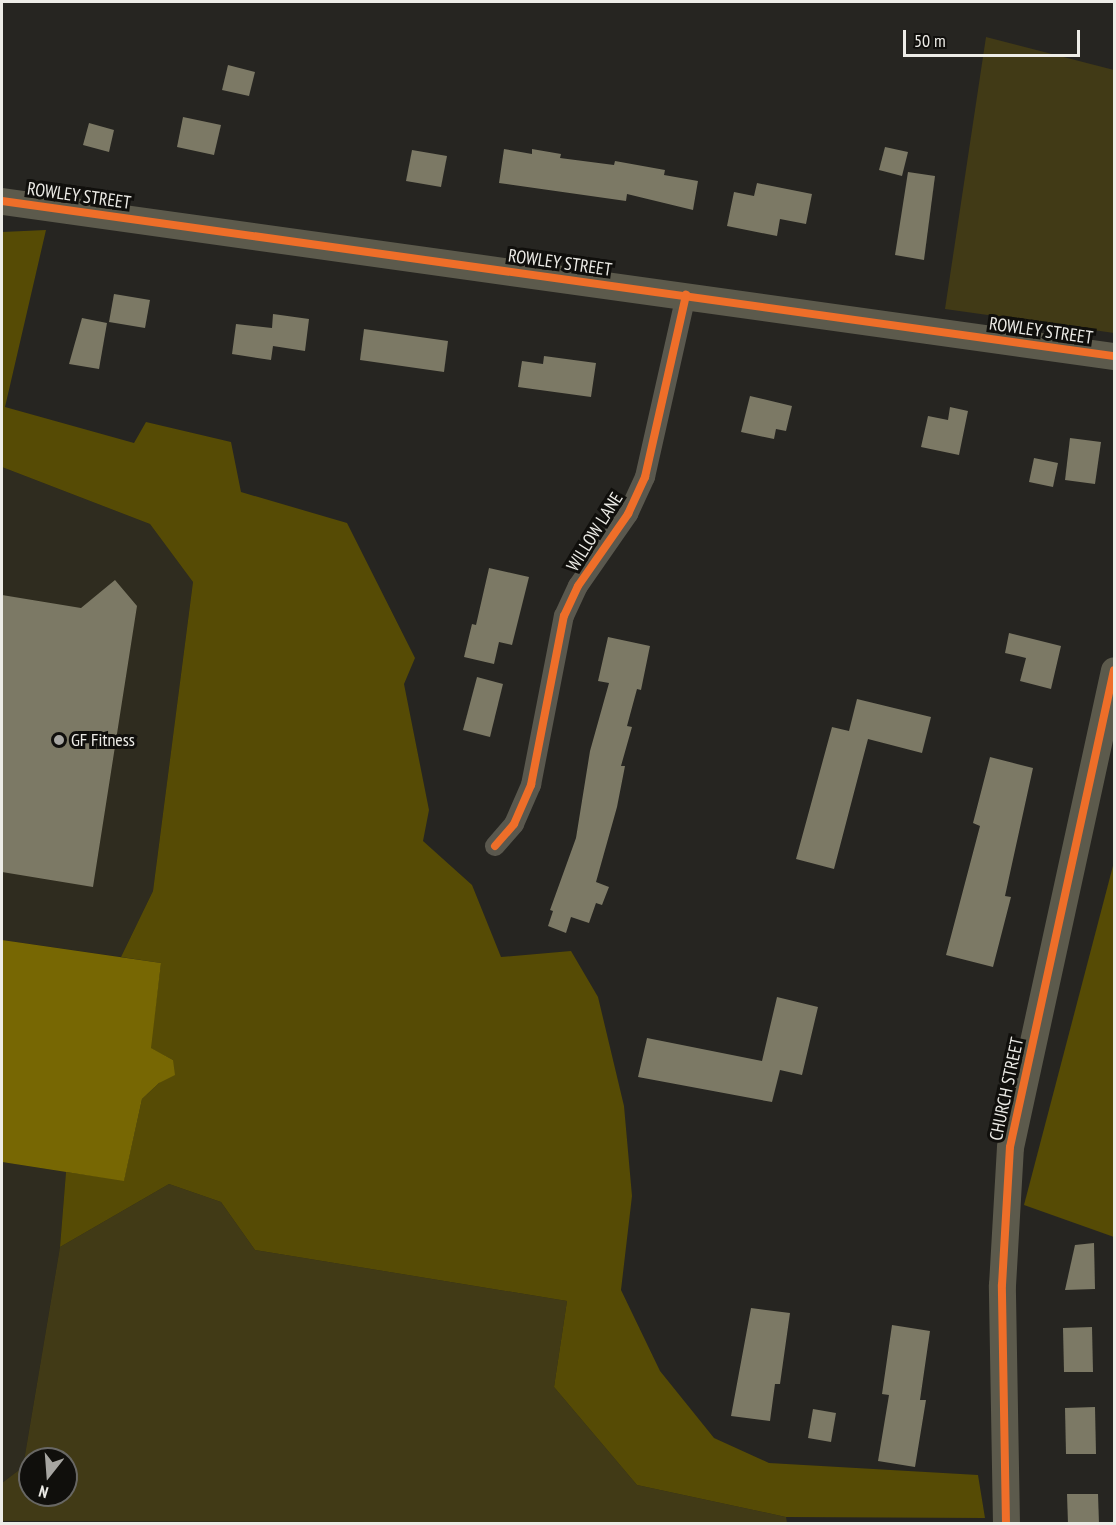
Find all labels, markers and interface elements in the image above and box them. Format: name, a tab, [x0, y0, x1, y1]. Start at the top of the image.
scale bar	[906, 18, 1083, 56]
text: 50 m	[914, 29, 946, 52]
street label: ROWLEY STREET	[26, 178, 132, 214]
street label: ROWLEY STREET	[507, 245, 613, 281]
street label: ROWLEY STREET	[988, 313, 1094, 349]
street label: WILLOW LANE	[562, 488, 628, 576]
place label: GF Fitness	[71, 729, 135, 751]
marker: GF Fitness	[52, 733, 66, 747]
street label: CHURCH STREET	[986, 1035, 1028, 1143]
north arrow	[18, 1447, 78, 1507]
text: N	[36, 1481, 50, 1503]

